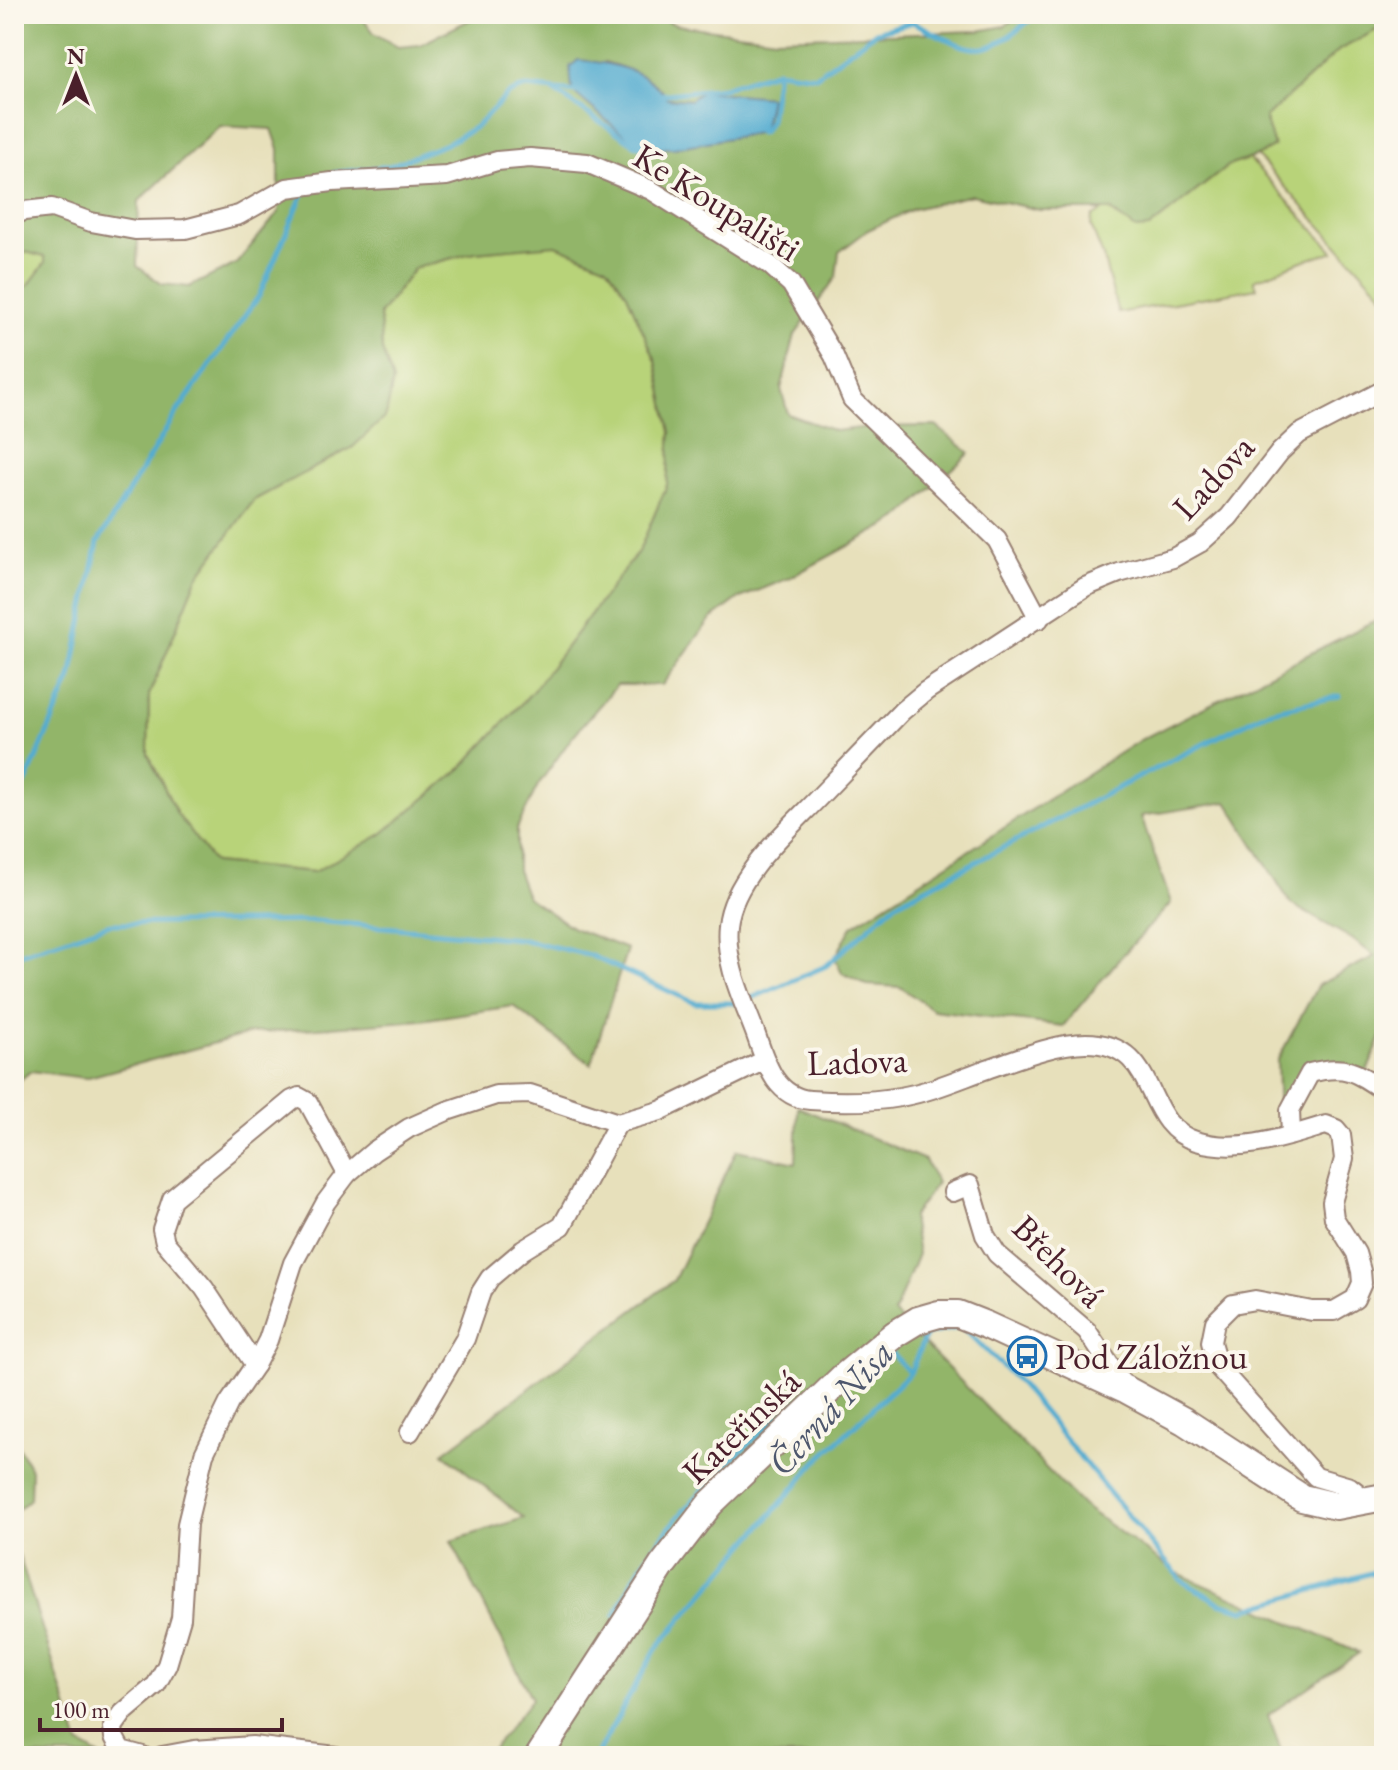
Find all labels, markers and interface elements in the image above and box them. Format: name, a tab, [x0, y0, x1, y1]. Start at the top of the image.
north arrow	[36, 36, 116, 116]
text: N	[67, 42, 85, 71]
street label: Ke Koupališti	[625, 132, 810, 272]
street label: Ladova	[1162, 424, 1265, 530]
street label: Ladova	[806, 1036, 909, 1086]
street label: Břehová	[1003, 1205, 1116, 1318]
water label: Černá Nisa	[756, 1328, 904, 1486]
place label: Pod Záložnou	[1055, 1333, 1248, 1380]
bus stop icon: Pod Záložnou	[1006, 1335, 1048, 1377]
street label: Kateřinská	[672, 1358, 811, 1494]
scale bar	[40, 1682, 282, 1732]
text: 100 m	[52, 1694, 110, 1725]

